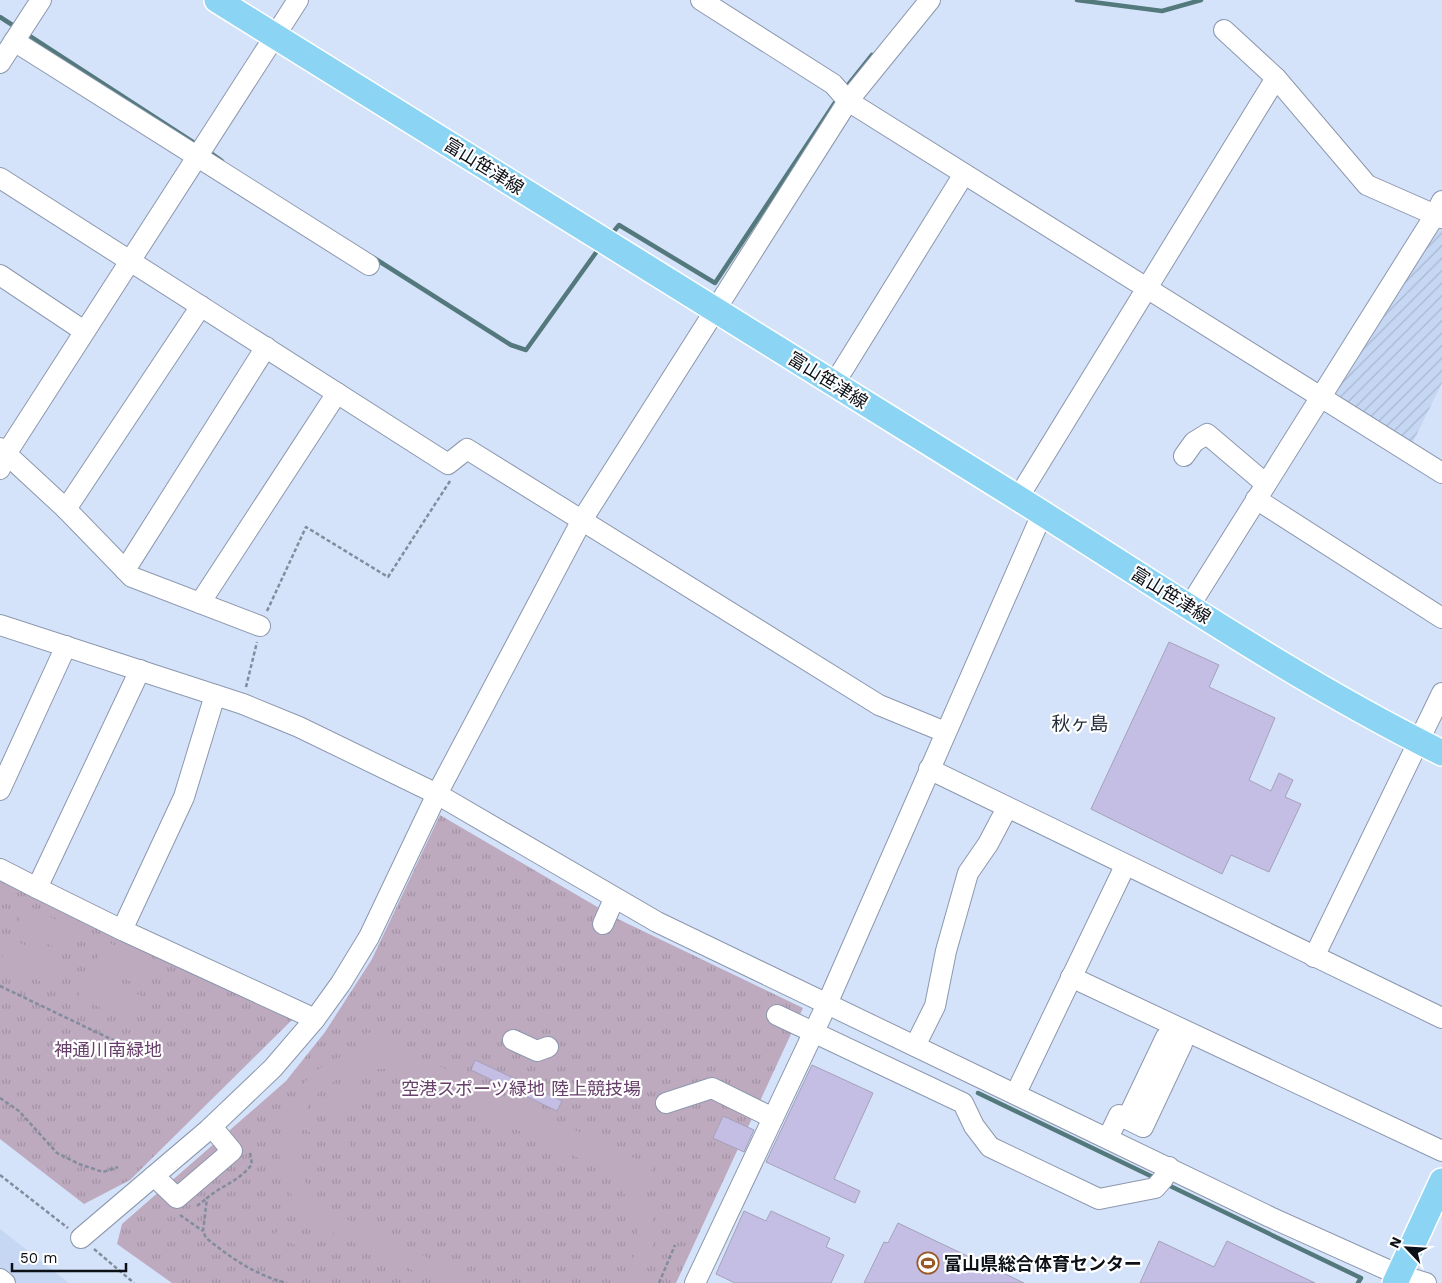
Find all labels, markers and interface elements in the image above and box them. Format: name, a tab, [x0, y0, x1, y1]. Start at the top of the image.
street label: 富山笹津線	[440, 133, 528, 199]
street label: 富山笹津線	[784, 347, 872, 413]
street label: 富山笹津線	[1127, 562, 1215, 628]
district label: 秋ヶ島	[1051, 712, 1109, 735]
park label: 神通川南緑地	[54, 1039, 162, 1060]
park label: 空港スポーツ緑地 陸上競技場	[401, 1078, 641, 1099]
north arrow	[1382, 1223, 1432, 1273]
text: N	[1386, 1234, 1405, 1251]
scale bar	[12, 1240, 126, 1272]
text: 50 m	[20, 1249, 57, 1267]
sports icon: 富山県総合体育センター	[916, 1251, 940, 1275]
place label: 富山県総合体育センター	[944, 1253, 1142, 1274]

